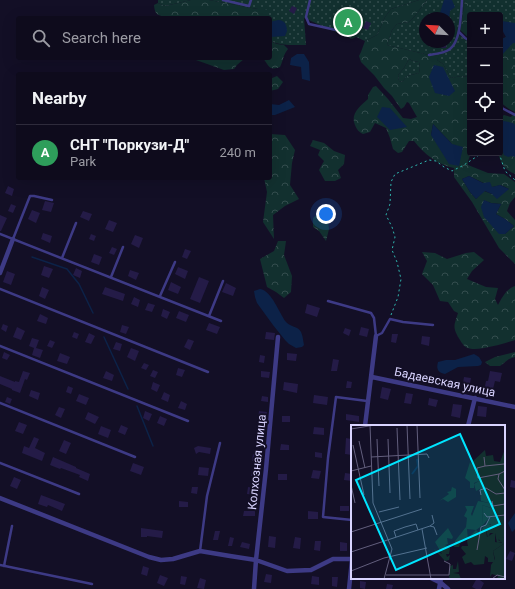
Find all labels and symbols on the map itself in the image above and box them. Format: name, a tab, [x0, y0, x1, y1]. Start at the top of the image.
pin: A	[335, 7, 361, 37]
north arrow	[419, 12, 455, 48]
your location	[316, 204, 336, 224]
street label: Бадаевская улица	[393, 364, 497, 400]
street label: Колхозная улица	[245, 414, 269, 510]
inset map	[351, 425, 505, 579]

